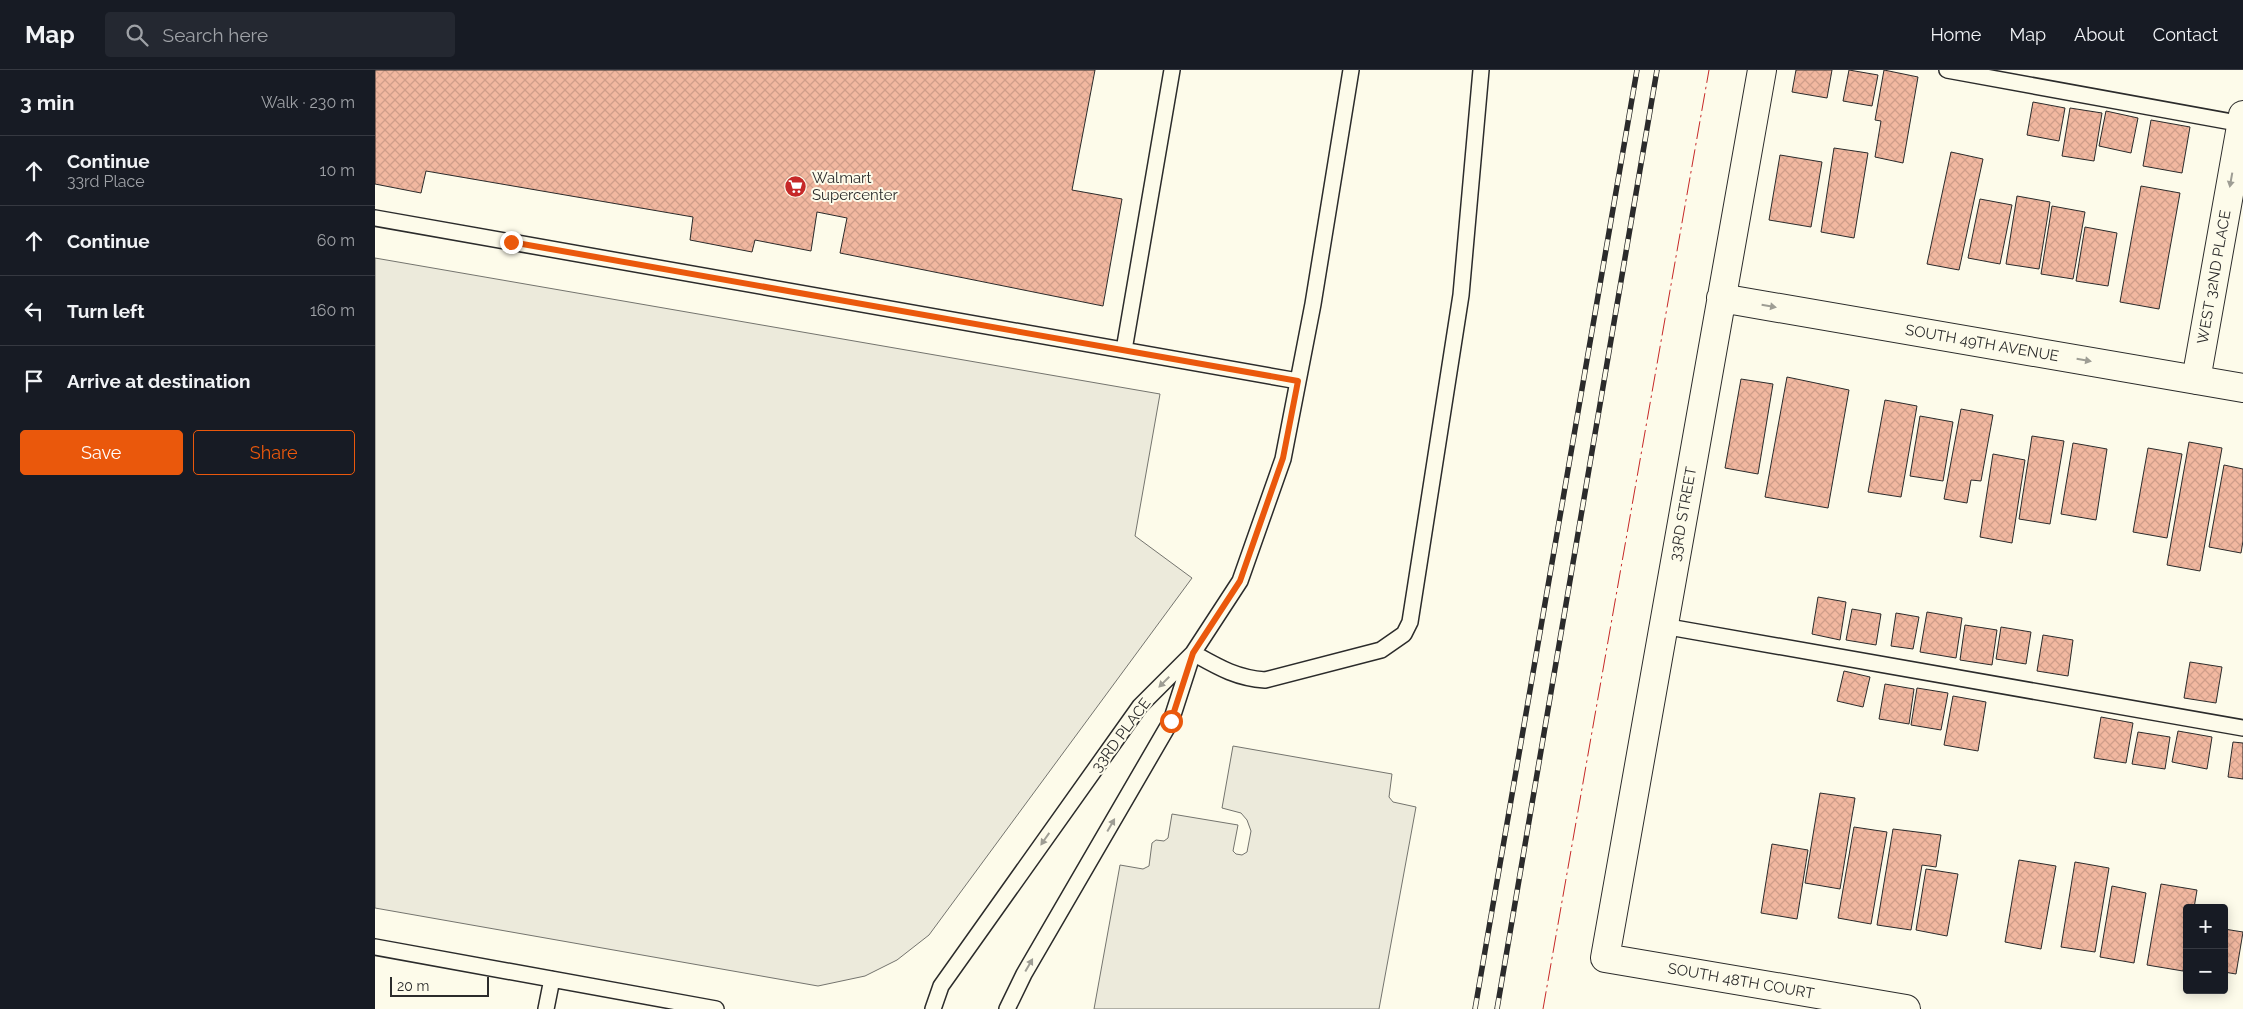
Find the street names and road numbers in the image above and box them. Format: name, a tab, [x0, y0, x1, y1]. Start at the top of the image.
street label: WEST 32ND PLACE	[2193, 209, 2235, 345]
street label: SOUTH 49TH AVENUE	[1904, 321, 2060, 365]
street label: 33RD STREET	[1666, 465, 1700, 563]
street label: 33RD PLACE	[1087, 695, 1155, 775]
street label: SOUTH 48TH COURT	[1666, 959, 1816, 1003]

